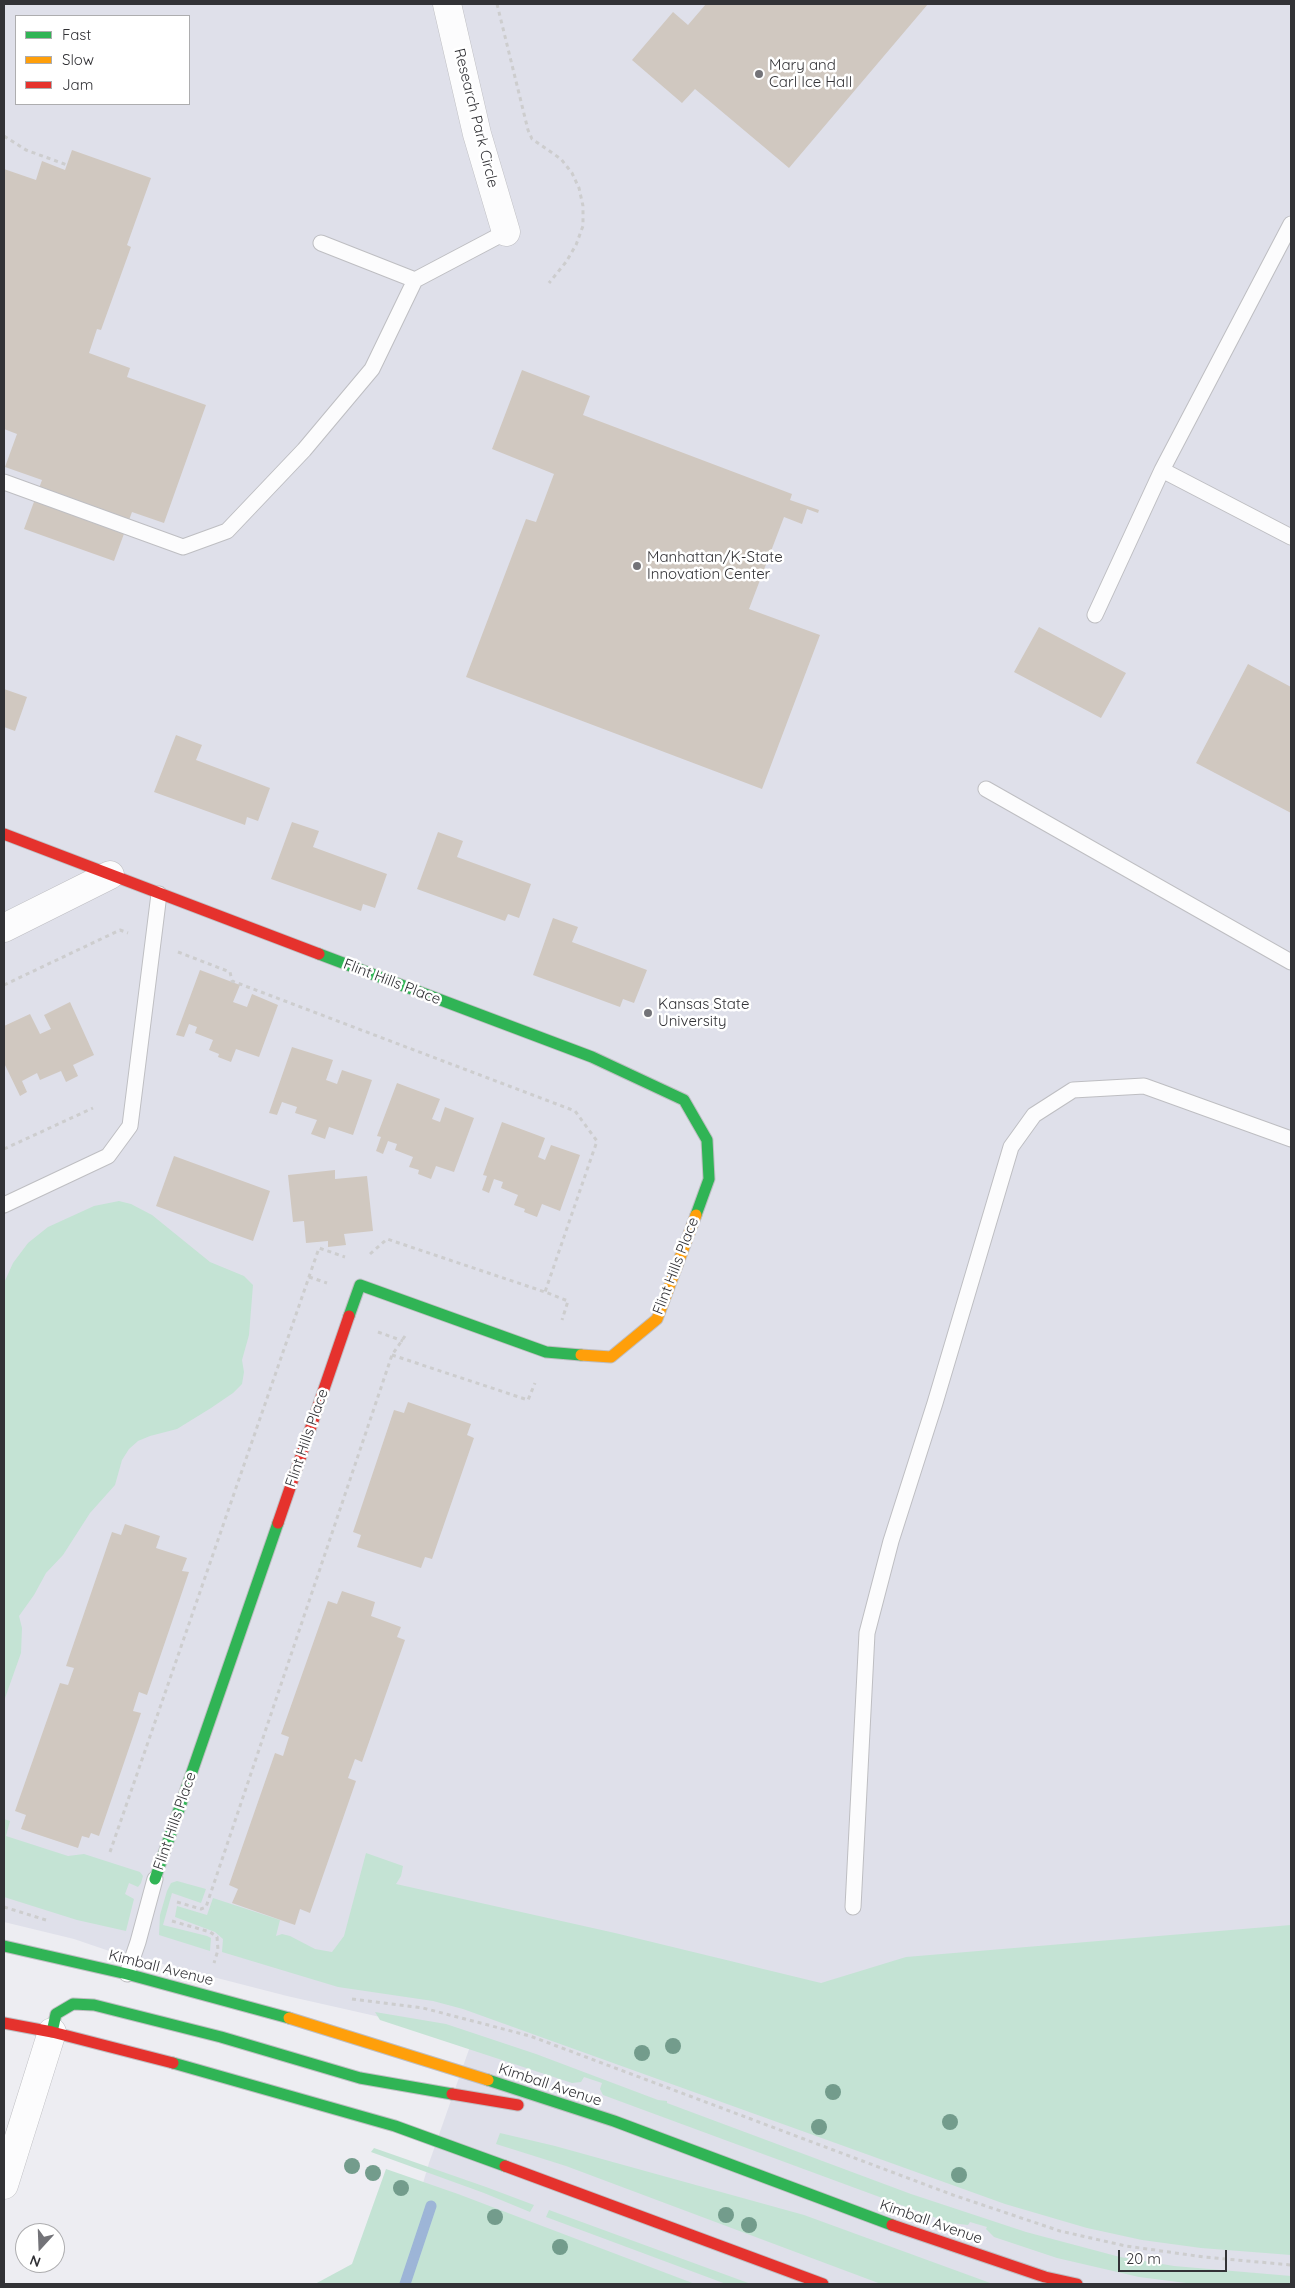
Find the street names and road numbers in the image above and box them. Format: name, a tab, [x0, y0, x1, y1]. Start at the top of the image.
street label: Research Park Circle	[450, 47, 502, 189]
street label: Flint Hills Place	[341, 955, 443, 1009]
street label: Flint Hills Place	[649, 1215, 703, 1317]
street label: Flint Hills Place	[282, 1386, 332, 1490]
street label: Flint Hills Place	[150, 1769, 200, 1873]
street label: Kimball Avenue	[107, 1946, 215, 1990]
street label: Kimball Avenue	[496, 2060, 604, 2110]
street label: Kimball Avenue	[877, 2196, 985, 2248]

